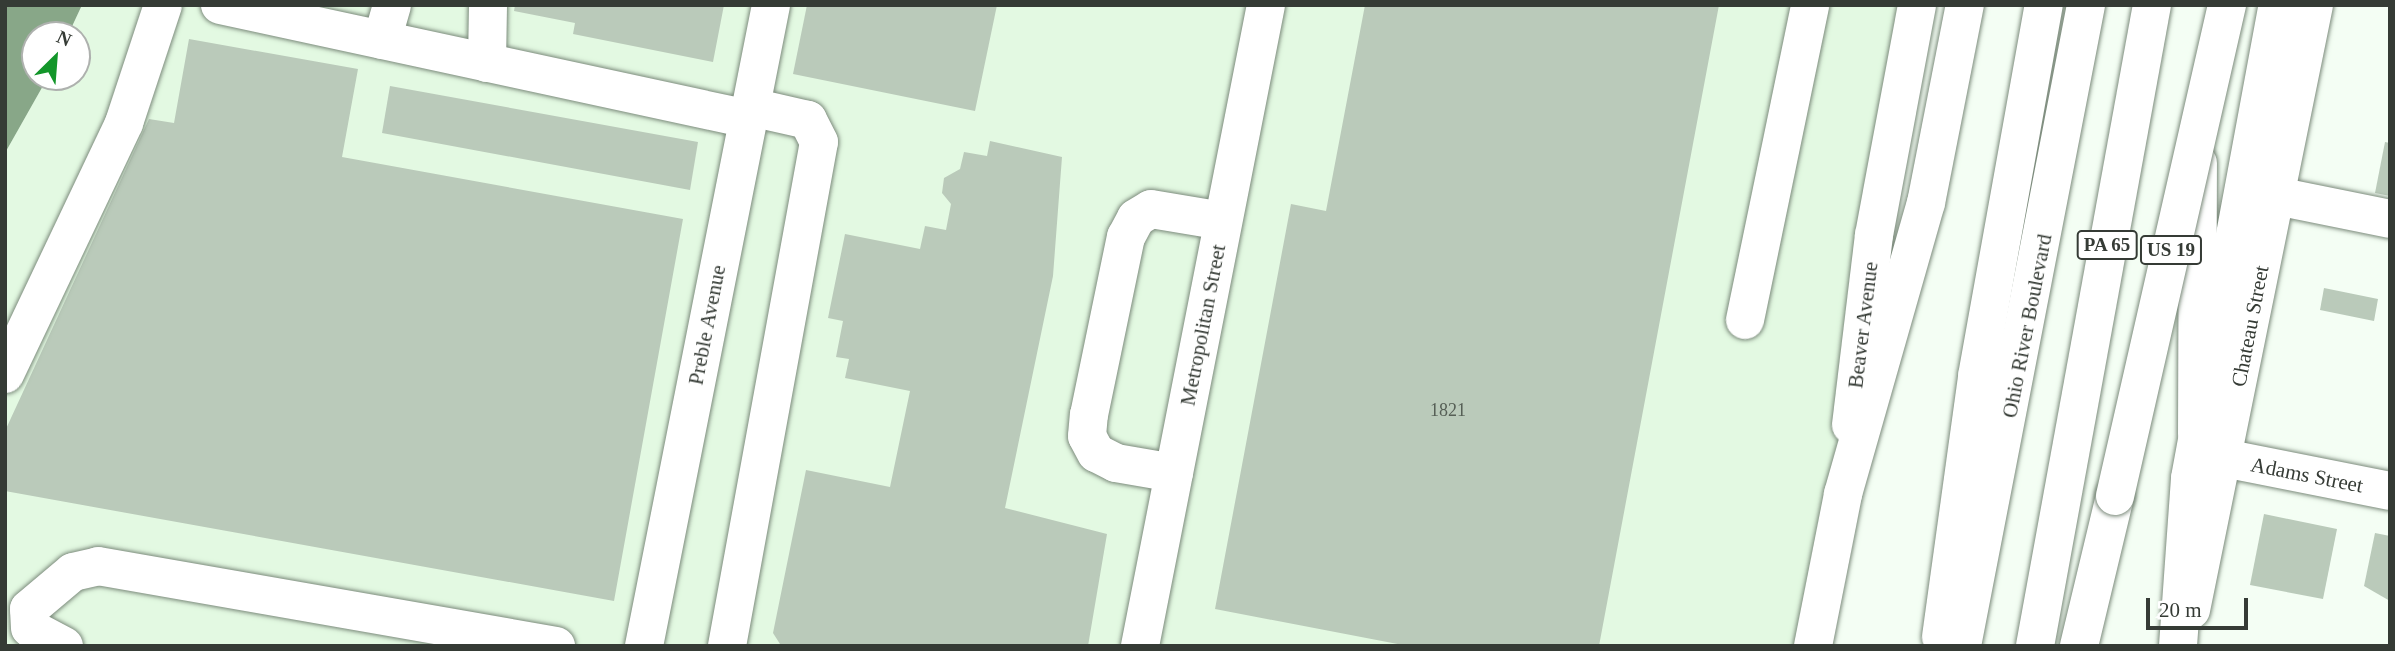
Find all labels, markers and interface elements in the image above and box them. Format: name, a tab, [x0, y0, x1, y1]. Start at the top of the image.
north arrow	[21, 21, 91, 91]
text: N	[54, 26, 75, 51]
road number: PA 65	[2076, 230, 2138, 260]
street label: Ohio River Boulevard	[1997, 232, 2057, 420]
road number: US 19	[2140, 234, 2202, 266]
street label: Metropolitan Street	[1175, 242, 1231, 408]
street label: Beaver Avenue	[1843, 260, 1883, 390]
street label: Preble Avenue	[683, 262, 731, 388]
street label: Chateau Street	[2226, 263, 2274, 389]
house number: 1821	[1430, 399, 1466, 421]
street label: Adams Street	[2249, 452, 2365, 498]
scale bar	[2150, 584, 2252, 628]
text: 20 m	[2159, 598, 2202, 622]

